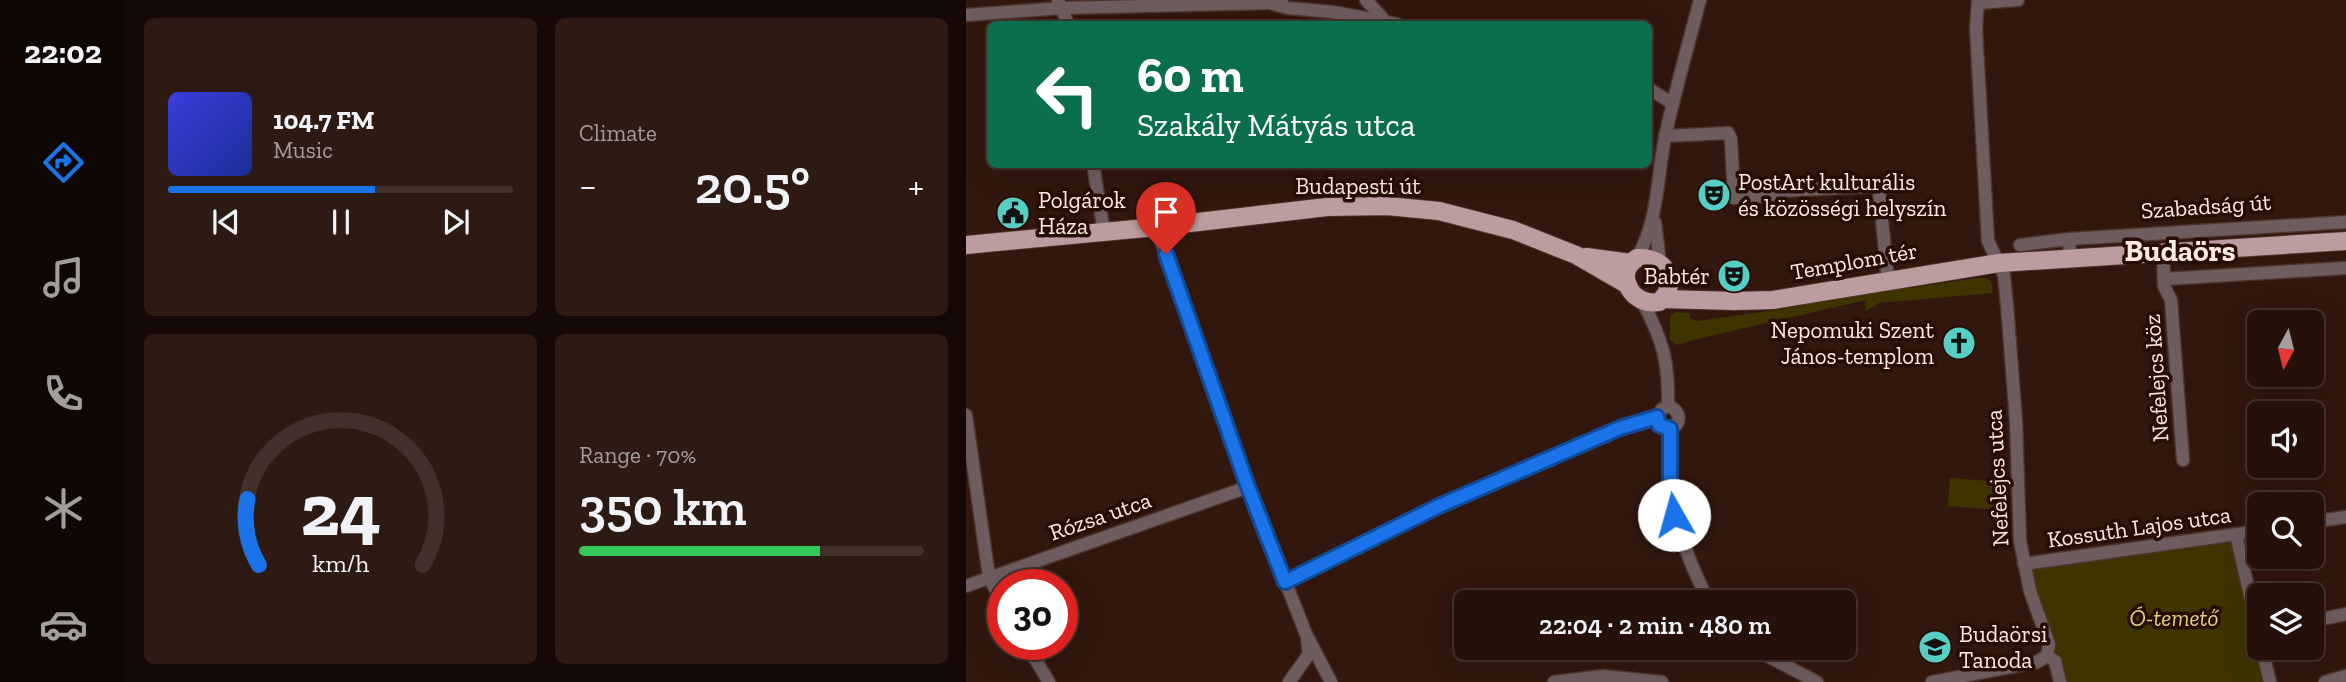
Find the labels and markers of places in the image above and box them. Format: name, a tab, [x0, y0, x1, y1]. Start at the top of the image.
place label: PostArt kulturális és közösségi helyszín	[1738, 168, 1947, 222]
theatre icon: PostArt kulturális és közösségi helyszín	[1695, 176, 1733, 214]
pin	[1136, 182, 1196, 254]
place label: Polgárok Háza	[1038, 186, 1126, 240]
public building icon: Polgárok Háza	[994, 194, 1032, 232]
theatre icon: Babtér	[1715, 257, 1753, 295]
place label: Babtér	[1644, 262, 1710, 290]
place label: Nepomuki Szent János-templom	[1771, 316, 1934, 370]
church icon: Nepomuki Szent János-templom	[1940, 324, 1978, 362]
place label: Budaörsi Tanoda	[1959, 620, 2048, 674]
school or university icon: Budaörsi Tanoda	[1916, 628, 1954, 666]

